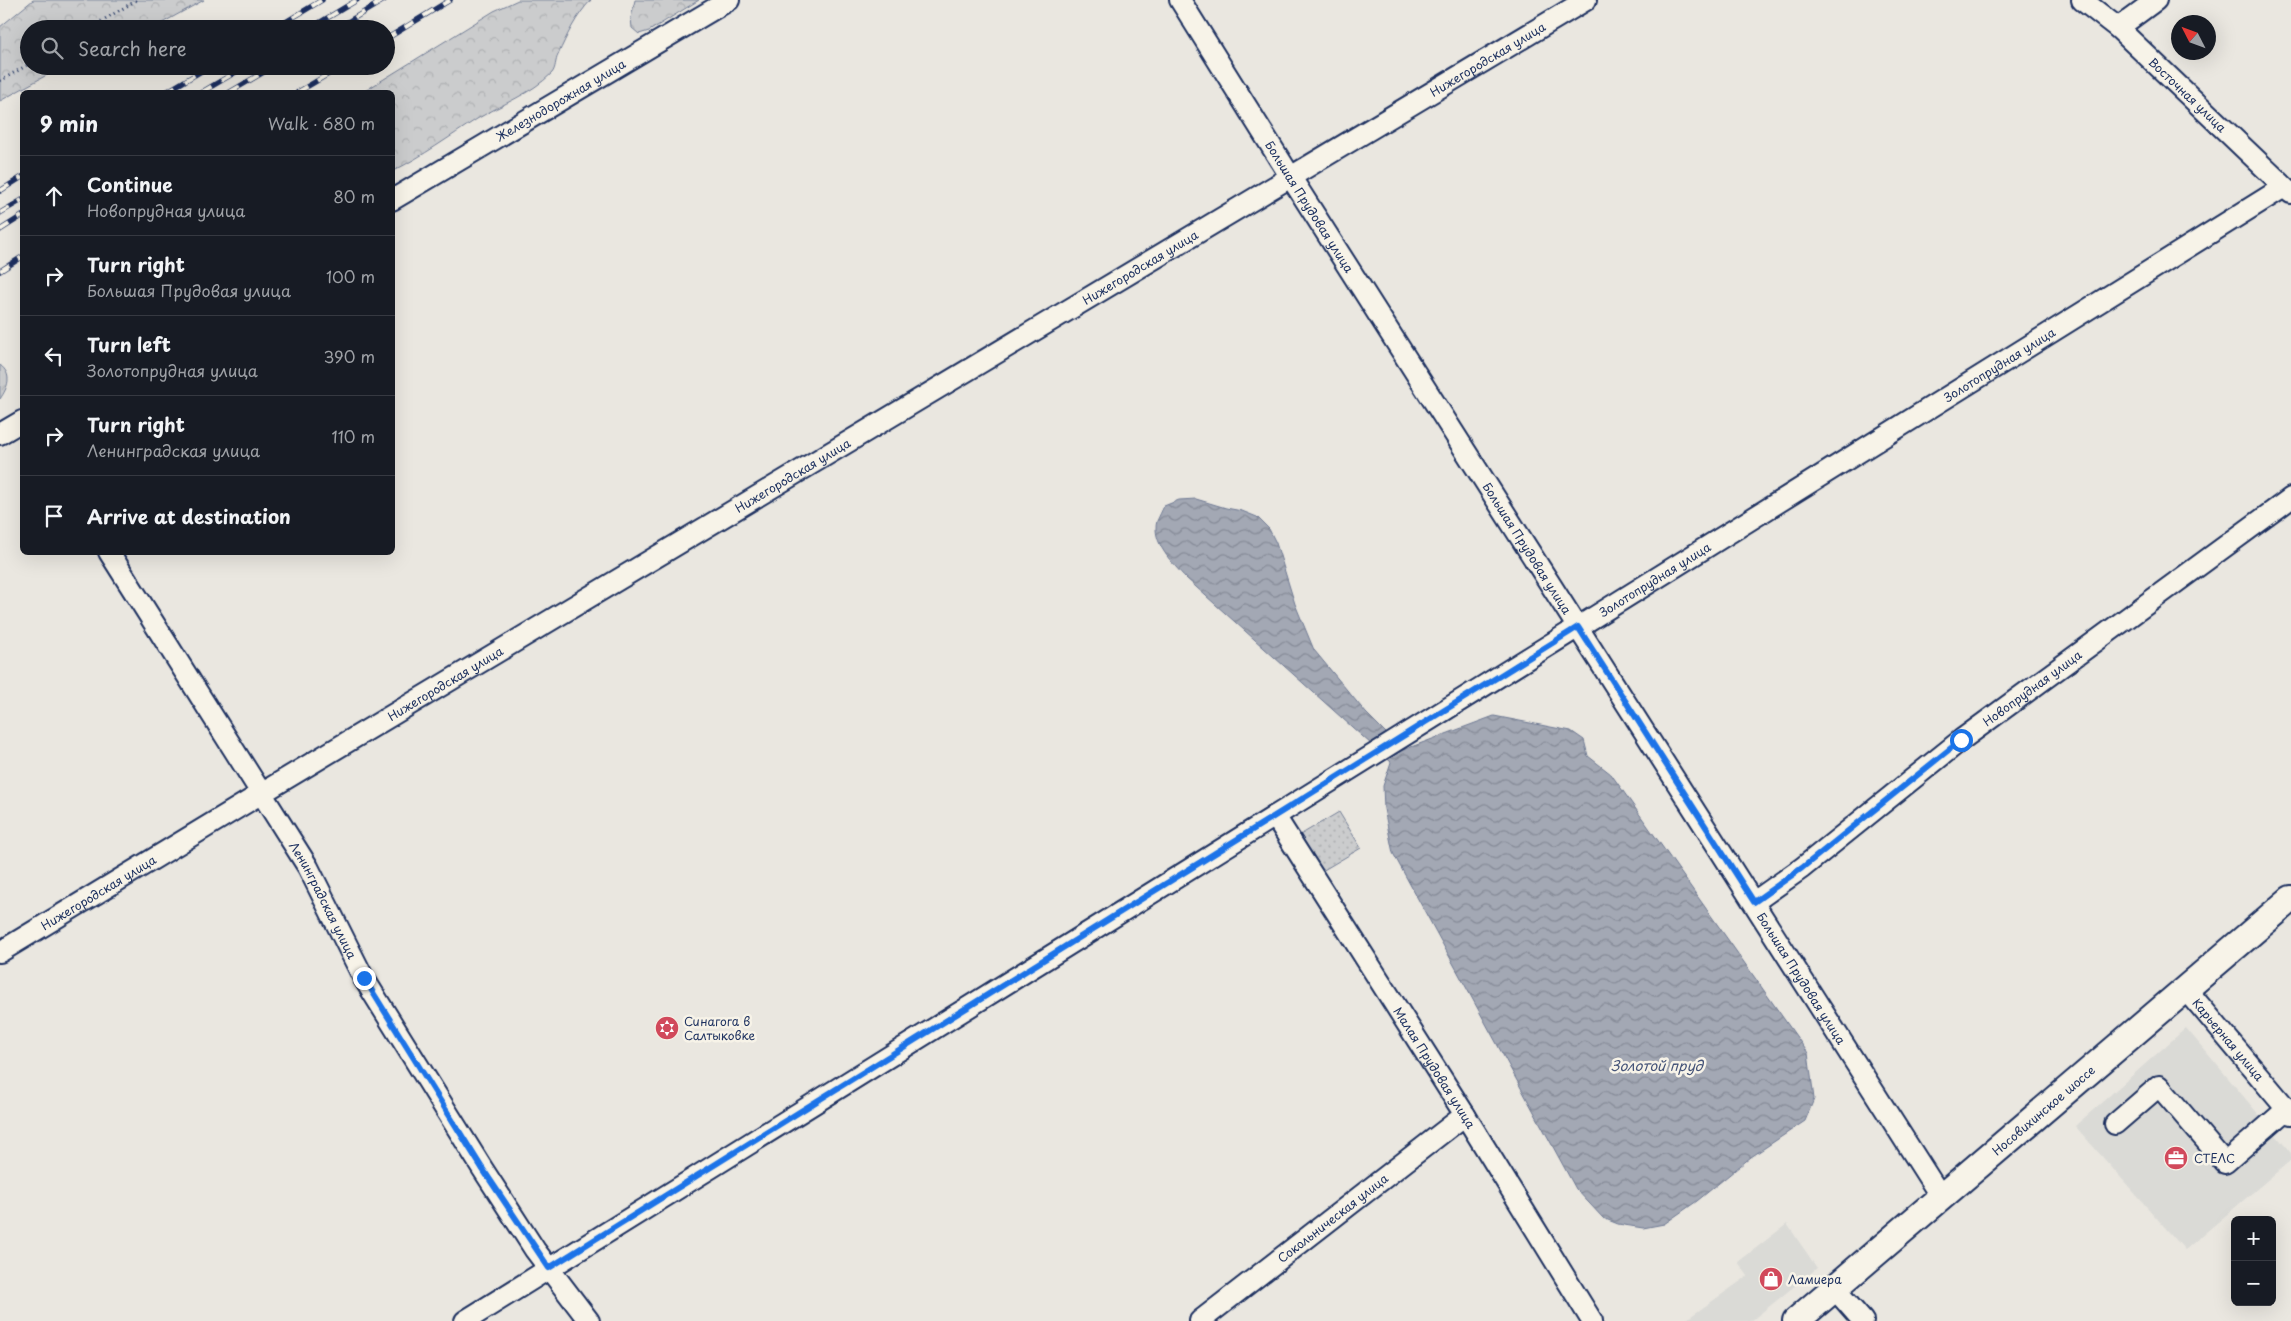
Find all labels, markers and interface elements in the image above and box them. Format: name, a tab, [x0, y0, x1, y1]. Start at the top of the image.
north arrow	[2171, 15, 2216, 60]
street label: Нижегородская улица	[1426, 17, 1549, 101]
search box	[20, 20, 395, 75]
icon: search	[38, 34, 66, 62]
text: Search here	[78, 34, 187, 62]
street label: Восточная улица	[2145, 53, 2231, 136]
street label: Железнодорожная улица	[492, 54, 629, 146]
text: 9 min	[40, 107, 98, 139]
text: Walk · 680 m	[268, 111, 375, 135]
street label: Большая Прудовая улица	[1261, 137, 1359, 277]
text: Continue	[87, 170, 173, 198]
icon: ahead	[40, 182, 68, 210]
text: 80 m	[333, 184, 375, 208]
text: Новопрудная улица	[87, 198, 245, 222]
street label: Нижегородская улица	[1079, 225, 1202, 309]
text: Turn right	[87, 250, 185, 278]
icon: right	[40, 262, 68, 290]
text: 100 m	[326, 264, 375, 288]
text: Большая Прудовая улица	[87, 278, 291, 302]
street label: Золотопрудная улица	[1940, 323, 2059, 406]
text: Turn left	[87, 330, 171, 358]
icon: left	[40, 342, 68, 370]
text: 390 m	[324, 344, 375, 368]
text: Золотопрудная улица	[87, 358, 258, 382]
text: Turn right	[87, 410, 185, 438]
icon: right	[40, 422, 68, 450]
text: 110 m	[332, 424, 375, 448]
street label: Нижегородская улица	[731, 433, 854, 517]
text: Ленинградская улица	[87, 438, 260, 462]
street label: Большая Прудовая улица	[1479, 479, 1576, 618]
icon: arrive	[40, 502, 68, 530]
text: Arrive at destination	[87, 502, 291, 530]
street label: Золотопрудная улица	[1596, 537, 1714, 621]
street label: Нижегородская улица	[384, 641, 507, 725]
street label: Новопрудная улица	[1979, 645, 2086, 730]
route start	[1950, 729, 1973, 752]
street label: Ленинградская улица	[285, 838, 362, 962]
street label: Нижегородская улица	[37, 850, 160, 934]
street label: Большая Прудовая улица	[1753, 909, 1851, 1048]
route end	[353, 967, 376, 990]
street label: Карьерная улица	[2188, 994, 2269, 1085]
street label: Малая Прудовая улица	[1389, 1003, 1480, 1132]
place label: Синагога в Салтыковке	[684, 1012, 755, 1044]
synagogue icon: Синагога в Салтыковке	[654, 1015, 680, 1041]
water label: Золотой пруд	[1611, 1055, 1705, 1076]
street label: Носовихинское шоссе	[1988, 1061, 2099, 1159]
office icon: СТЕЛС	[2163, 1145, 2189, 1171]
place label: СТЕЛС	[2194, 1149, 2235, 1167]
street label: Сокольническая улица	[1274, 1169, 1392, 1267]
map controls	[2231, 1216, 2276, 1306]
button: +	[2231, 1216, 2276, 1261]
button: −	[2231, 1261, 2276, 1306]
shop icon: Ламиера	[1758, 1266, 1784, 1292]
place label: Ламиера	[1788, 1270, 1842, 1288]

